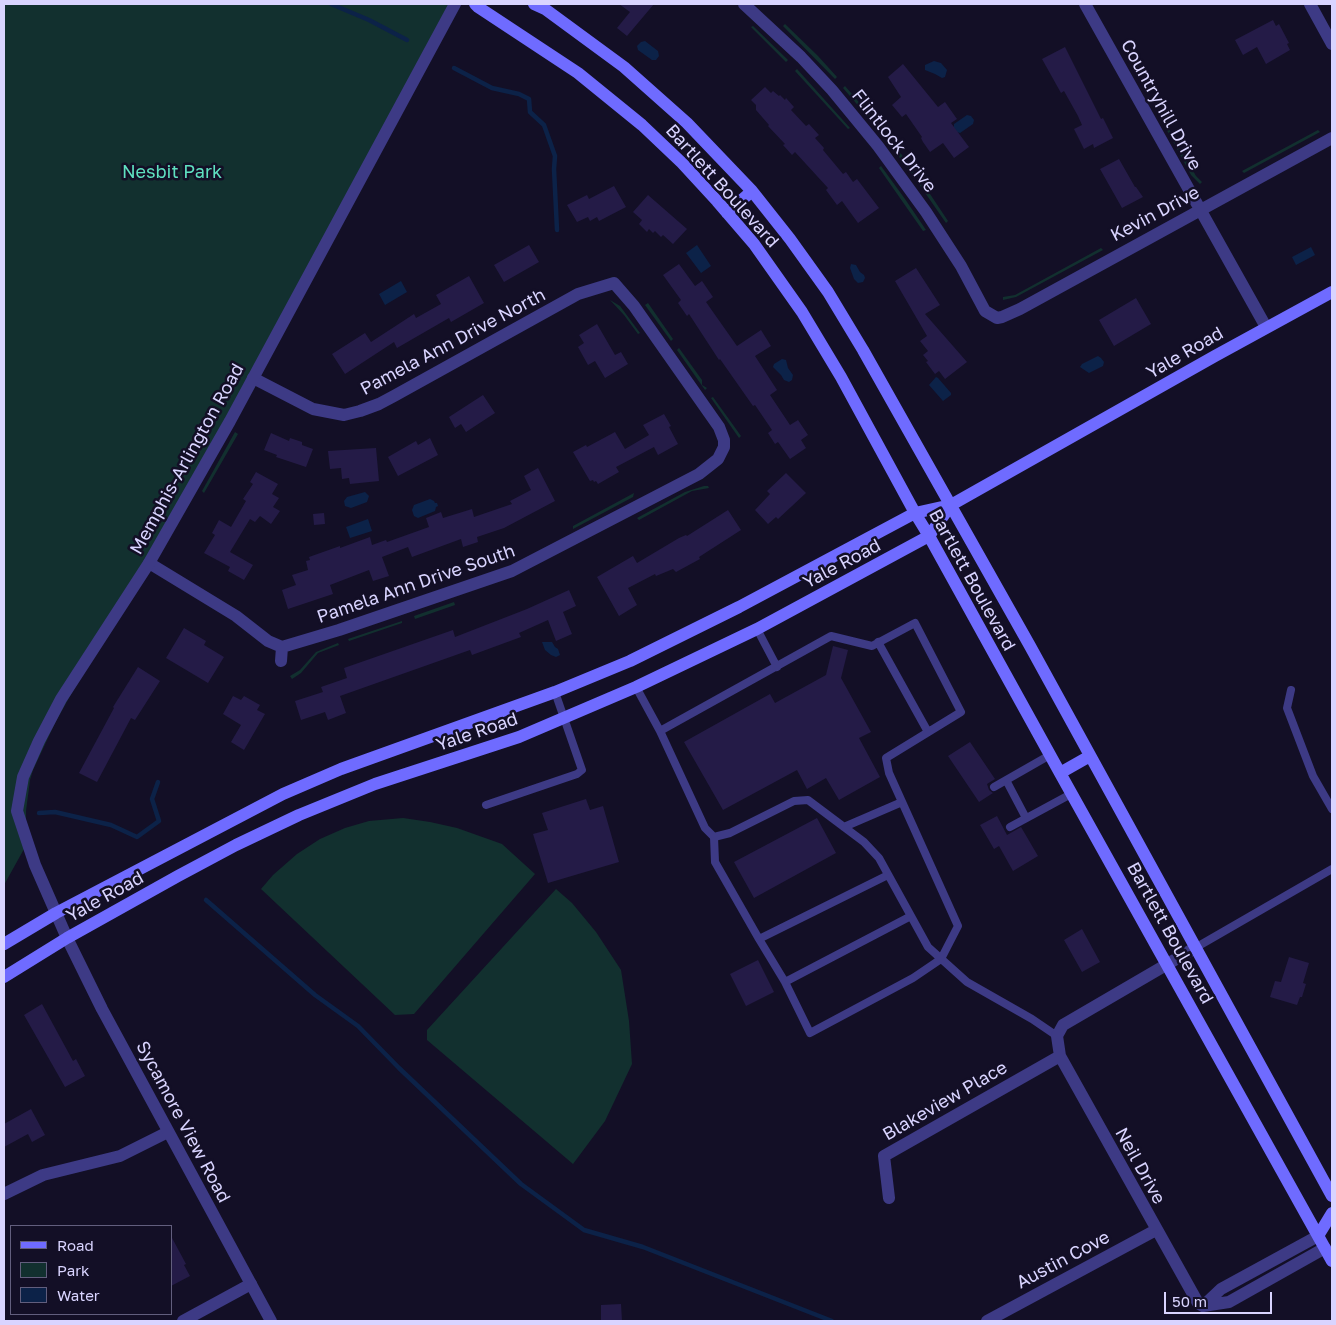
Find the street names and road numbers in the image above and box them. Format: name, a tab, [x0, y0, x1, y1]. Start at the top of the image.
street label: Countryhill Drive	[1116, 36, 1206, 174]
street label: Flintlock Drive	[847, 85, 941, 197]
street label: Bartlett Boulevard	[661, 120, 783, 252]
street label: Kevin Drive	[1107, 182, 1203, 246]
street label: Pamela Ann Drive North	[357, 284, 549, 400]
street label: Yale Road	[1143, 322, 1227, 384]
street label: Memphis-Arlington Road	[126, 360, 248, 558]
street label: Bartlett Boulevard	[924, 505, 1020, 655]
street label: Yale Road	[799, 535, 885, 593]
street label: Pamela Ann Drive South	[314, 540, 518, 628]
street label: Yale Road	[433, 708, 521, 756]
street label: Bartlett Boulevard	[1122, 858, 1218, 1008]
street label: Yale Road	[63, 867, 147, 927]
street label: Sycamore View Road	[131, 1038, 235, 1206]
street label: Blakeview Place	[879, 1057, 1011, 1145]
street label: Neil Drive	[1110, 1124, 1170, 1208]
street label: Austin Cove	[1013, 1226, 1113, 1294]

